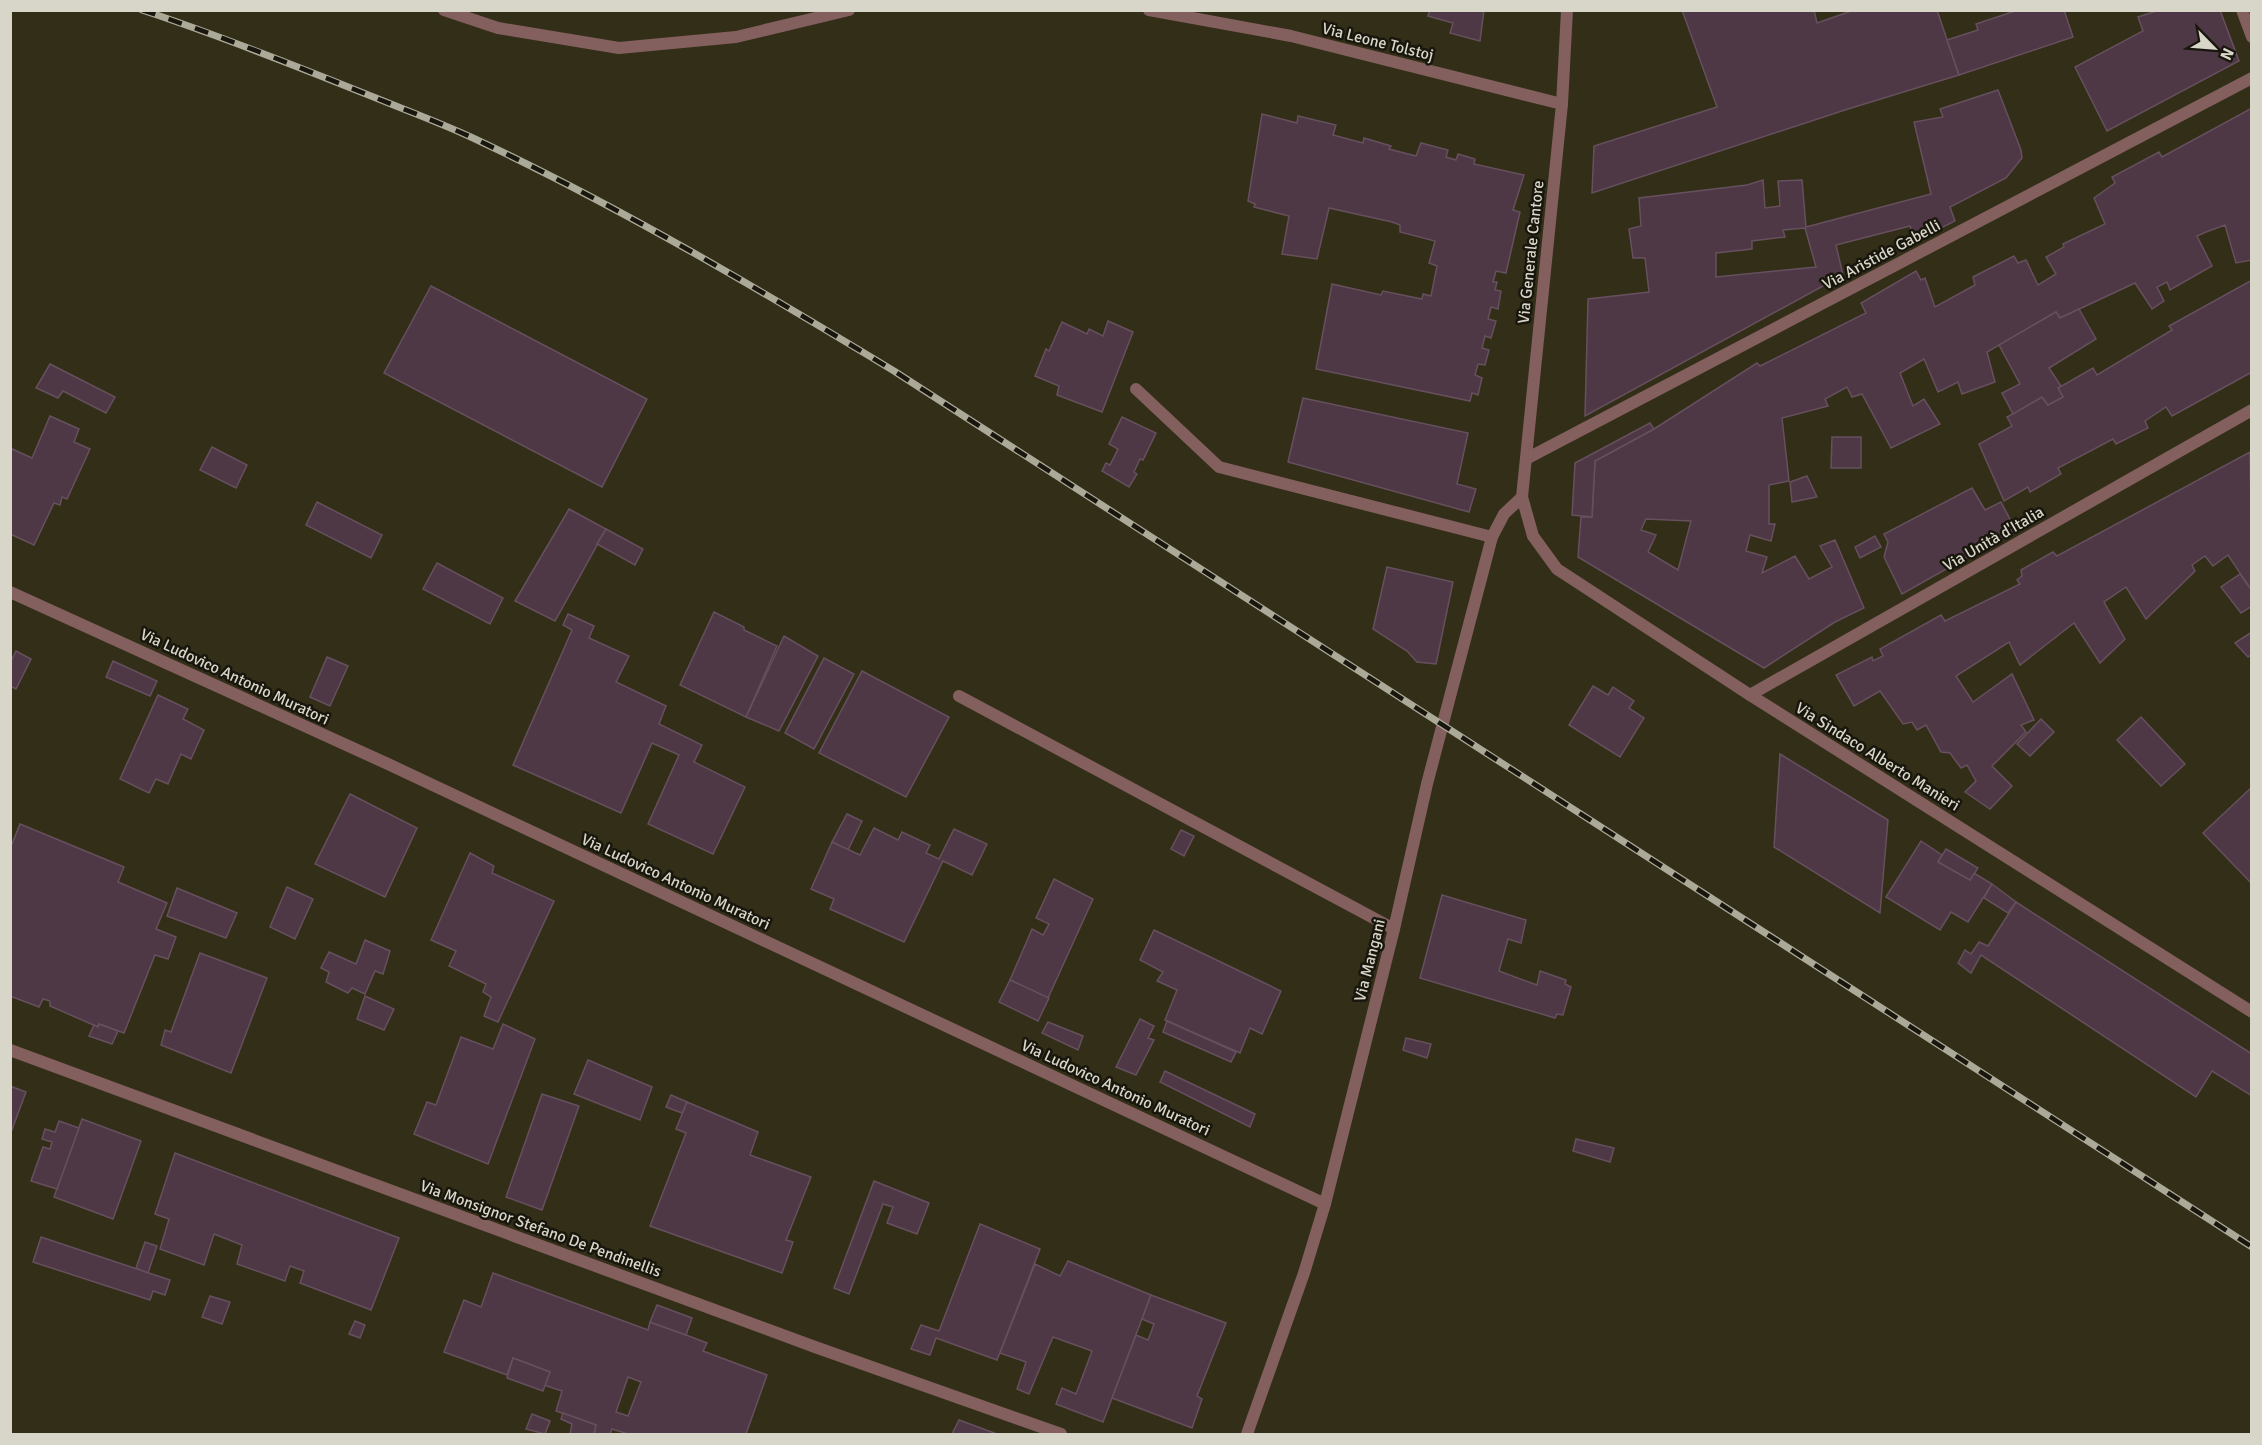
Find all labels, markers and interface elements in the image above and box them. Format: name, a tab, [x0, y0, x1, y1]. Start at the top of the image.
street label: Via Leone Tolstoj	[1320, 18, 1436, 66]
north arrow	[2184, 18, 2244, 78]
text: N	[2215, 45, 2238, 63]
street label: Via Generale Cantore	[1514, 180, 1548, 325]
street label: Via Aristide Gabelli	[1819, 215, 1944, 294]
street label: Via Unità d'Italia	[1939, 502, 2048, 576]
street label: Via Ludovico Antonio Muratori	[137, 624, 332, 730]
street label: Via Sindaco Alberto Manieri	[1792, 698, 1963, 816]
street label: Via Ludovico Antonio Muratori	[578, 829, 773, 935]
street label: Via Mangani	[1350, 917, 1390, 1004]
street label: Via Ludovico Antonio Muratori	[1018, 1035, 1213, 1141]
street label: Via Monsignor Stefano De Pendinellis	[417, 1176, 664, 1282]

